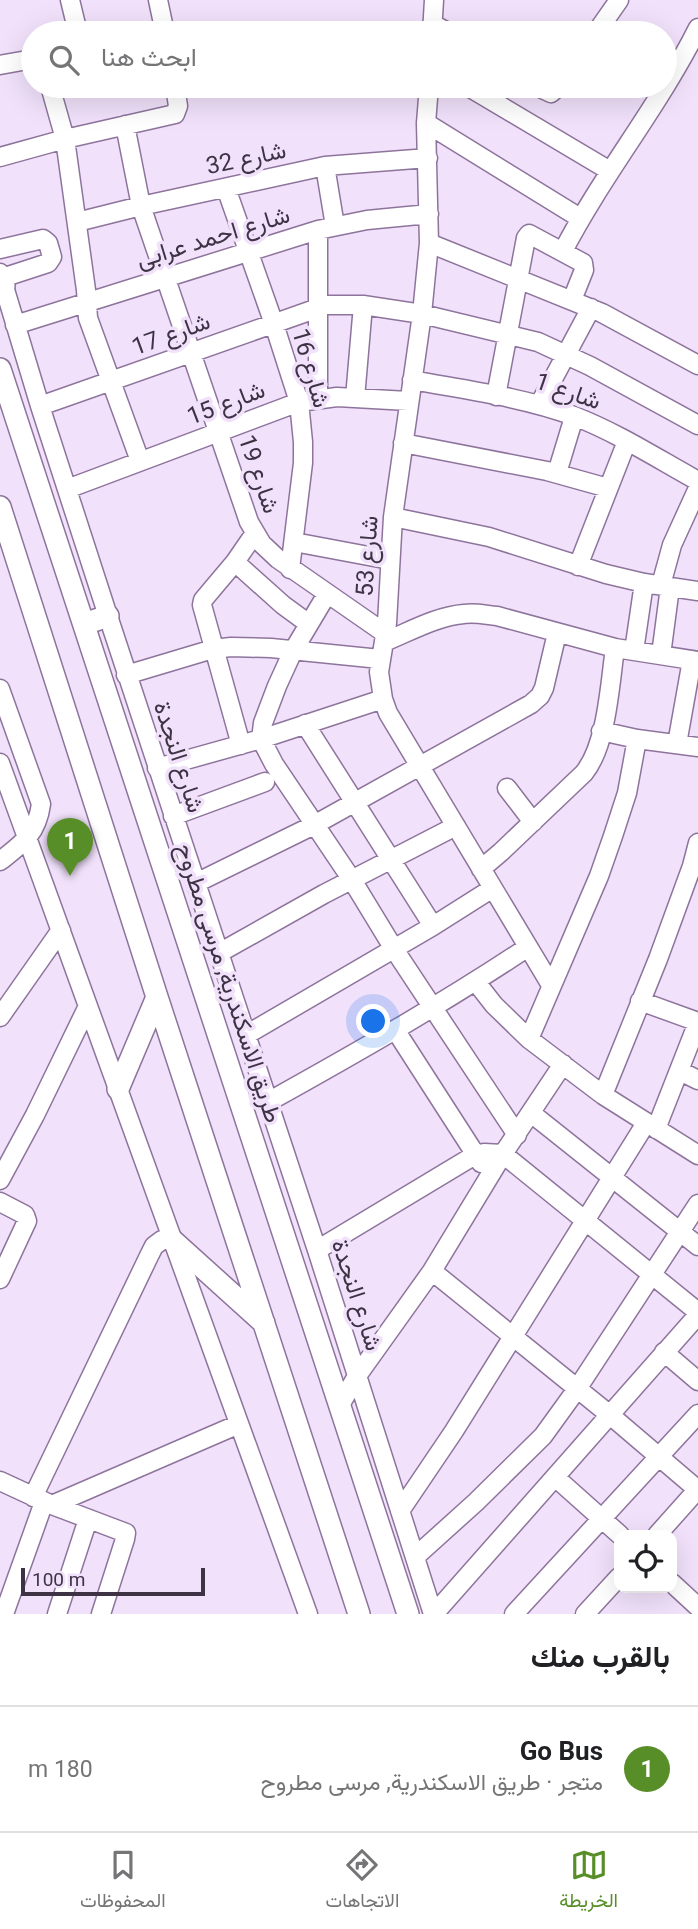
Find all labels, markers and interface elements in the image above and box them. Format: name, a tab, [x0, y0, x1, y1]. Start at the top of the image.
search box	[21, 21, 677, 98]
icon: search	[45, 41, 83, 79]
text: ابحث هنا	[101, 42, 197, 72]
street label: شارع 32	[203, 136, 289, 182]
street label: شارع احمد عرابى	[133, 200, 294, 276]
street label: شارع 17	[128, 307, 215, 363]
street label: شارع 16	[284, 325, 336, 411]
street label: شارع 1	[531, 367, 605, 417]
street label: شارع 15	[183, 375, 270, 432]
street label: شارع 19	[231, 431, 285, 518]
street label: شارع 53	[350, 515, 386, 598]
street label: شارع النجدة	[146, 698, 210, 817]
pin: 1	[47, 818, 93, 876]
street label: طريق الاسكندرية, مرسى مطروح	[169, 840, 287, 1127]
your location	[356, 1004, 390, 1038]
street label: شارع النجدة	[324, 1236, 388, 1355]
map controls	[614, 1530, 677, 1593]
button: locate	[614, 1530, 677, 1593]
scale bar	[21, 1565, 205, 1597]
text: 100 m	[32, 1568, 85, 1591]
text: بالقرب منك	[531, 1639, 670, 1674]
text: Go Bus	[520, 1736, 603, 1766]
text: 180 m	[28, 1756, 93, 1783]
text: 1	[640, 1756, 654, 1783]
text: متجر · طريق الاسكندرية, مرسى مطروح	[261, 1769, 603, 1796]
tab: المحفوظات	[80, 1846, 166, 1917]
tab: الاتجاهات	[326, 1846, 399, 1917]
tab: الخريطة	[559, 1846, 618, 1917]

